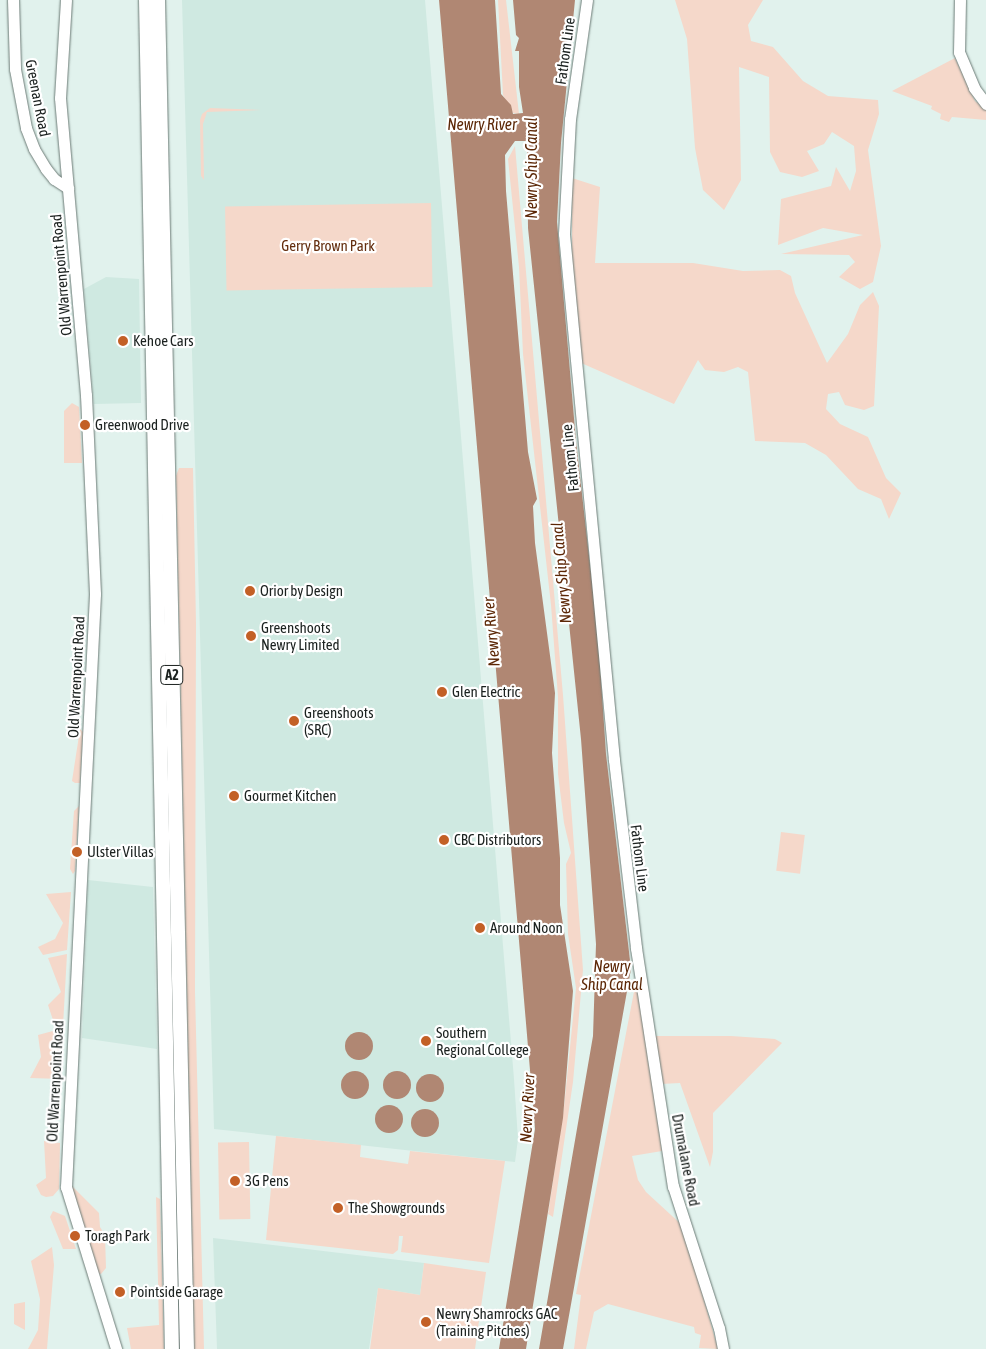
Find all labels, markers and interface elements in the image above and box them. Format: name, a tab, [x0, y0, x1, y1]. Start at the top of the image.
street label: Fathom Line	[551, 16, 579, 86]
street label: Greenan Road	[22, 58, 54, 138]
water label: Newry River	[447, 114, 517, 134]
water label: Newry Ship Canal	[521, 117, 541, 219]
street label: Old Warrenpoint Road	[47, 213, 75, 337]
park label: Gerry Brown Park	[281, 237, 375, 255]
place label: Kehoe Cars	[133, 332, 193, 350]
marker: Kehoe Cars	[117, 335, 129, 347]
place label: Greenwood Drive	[95, 416, 189, 434]
marker: Greenwood Drive	[79, 419, 91, 431]
street label: Fathom Line	[558, 423, 582, 493]
water label: Newry Ship Canal	[547, 522, 575, 624]
place label: Orior by Design	[260, 582, 343, 600]
marker: Orior by Design	[244, 585, 256, 597]
water label: Newry River	[478, 596, 504, 668]
street label: Old Warrenpoint Road	[64, 616, 88, 738]
place label: Greenshoots Newry Limited	[261, 618, 340, 653]
marker: Greenshoots Newry Limited	[245, 630, 257, 642]
road number: A2	[160, 664, 184, 686]
place label: Glen Electric	[452, 683, 520, 701]
marker: Glen Electric	[436, 686, 448, 698]
place label: Greenshoots (SRC)	[304, 703, 373, 738]
marker: Greenshoots (SRC)	[288, 715, 300, 727]
place label: Gourmet Kitchen	[244, 787, 337, 805]
marker: Gourmet Kitchen	[228, 790, 240, 802]
street label: Fathom Line	[627, 823, 653, 893]
place label: CBC Distributors	[454, 831, 541, 849]
marker: CBC Distributors	[438, 834, 450, 846]
place label: Ulster Villas	[87, 843, 154, 861]
marker: Ulster Villas	[71, 846, 83, 858]
place label: Around Noon	[490, 919, 563, 937]
marker: Around Noon	[474, 922, 486, 934]
water label: Newry Ship Canal	[581, 956, 643, 994]
street label: Old Warrenpoint Road	[43, 1020, 67, 1142]
place label: Southern Regional College	[436, 1023, 529, 1058]
marker: Southern Regional College	[420, 1035, 432, 1047]
water label: Newry River	[516, 1073, 538, 1143]
street label: Drumalane Road	[668, 1112, 704, 1208]
place label: 3G Pens	[245, 1172, 289, 1190]
marker: 3G Pens	[229, 1175, 241, 1187]
place label: The Showgrounds	[348, 1199, 445, 1217]
marker: The Showgrounds	[332, 1202, 344, 1214]
place label: Toragh Park	[85, 1227, 150, 1245]
marker: Toragh Park	[69, 1230, 81, 1242]
place label: Pointside Garage	[130, 1283, 223, 1301]
marker: Pointside Garage	[114, 1286, 126, 1298]
place label: Newry Shamrocks GAC (Training Pitches)	[436, 1304, 557, 1339]
marker: Newry Shamrocks GAC (Training Pitches)	[420, 1316, 432, 1328]

